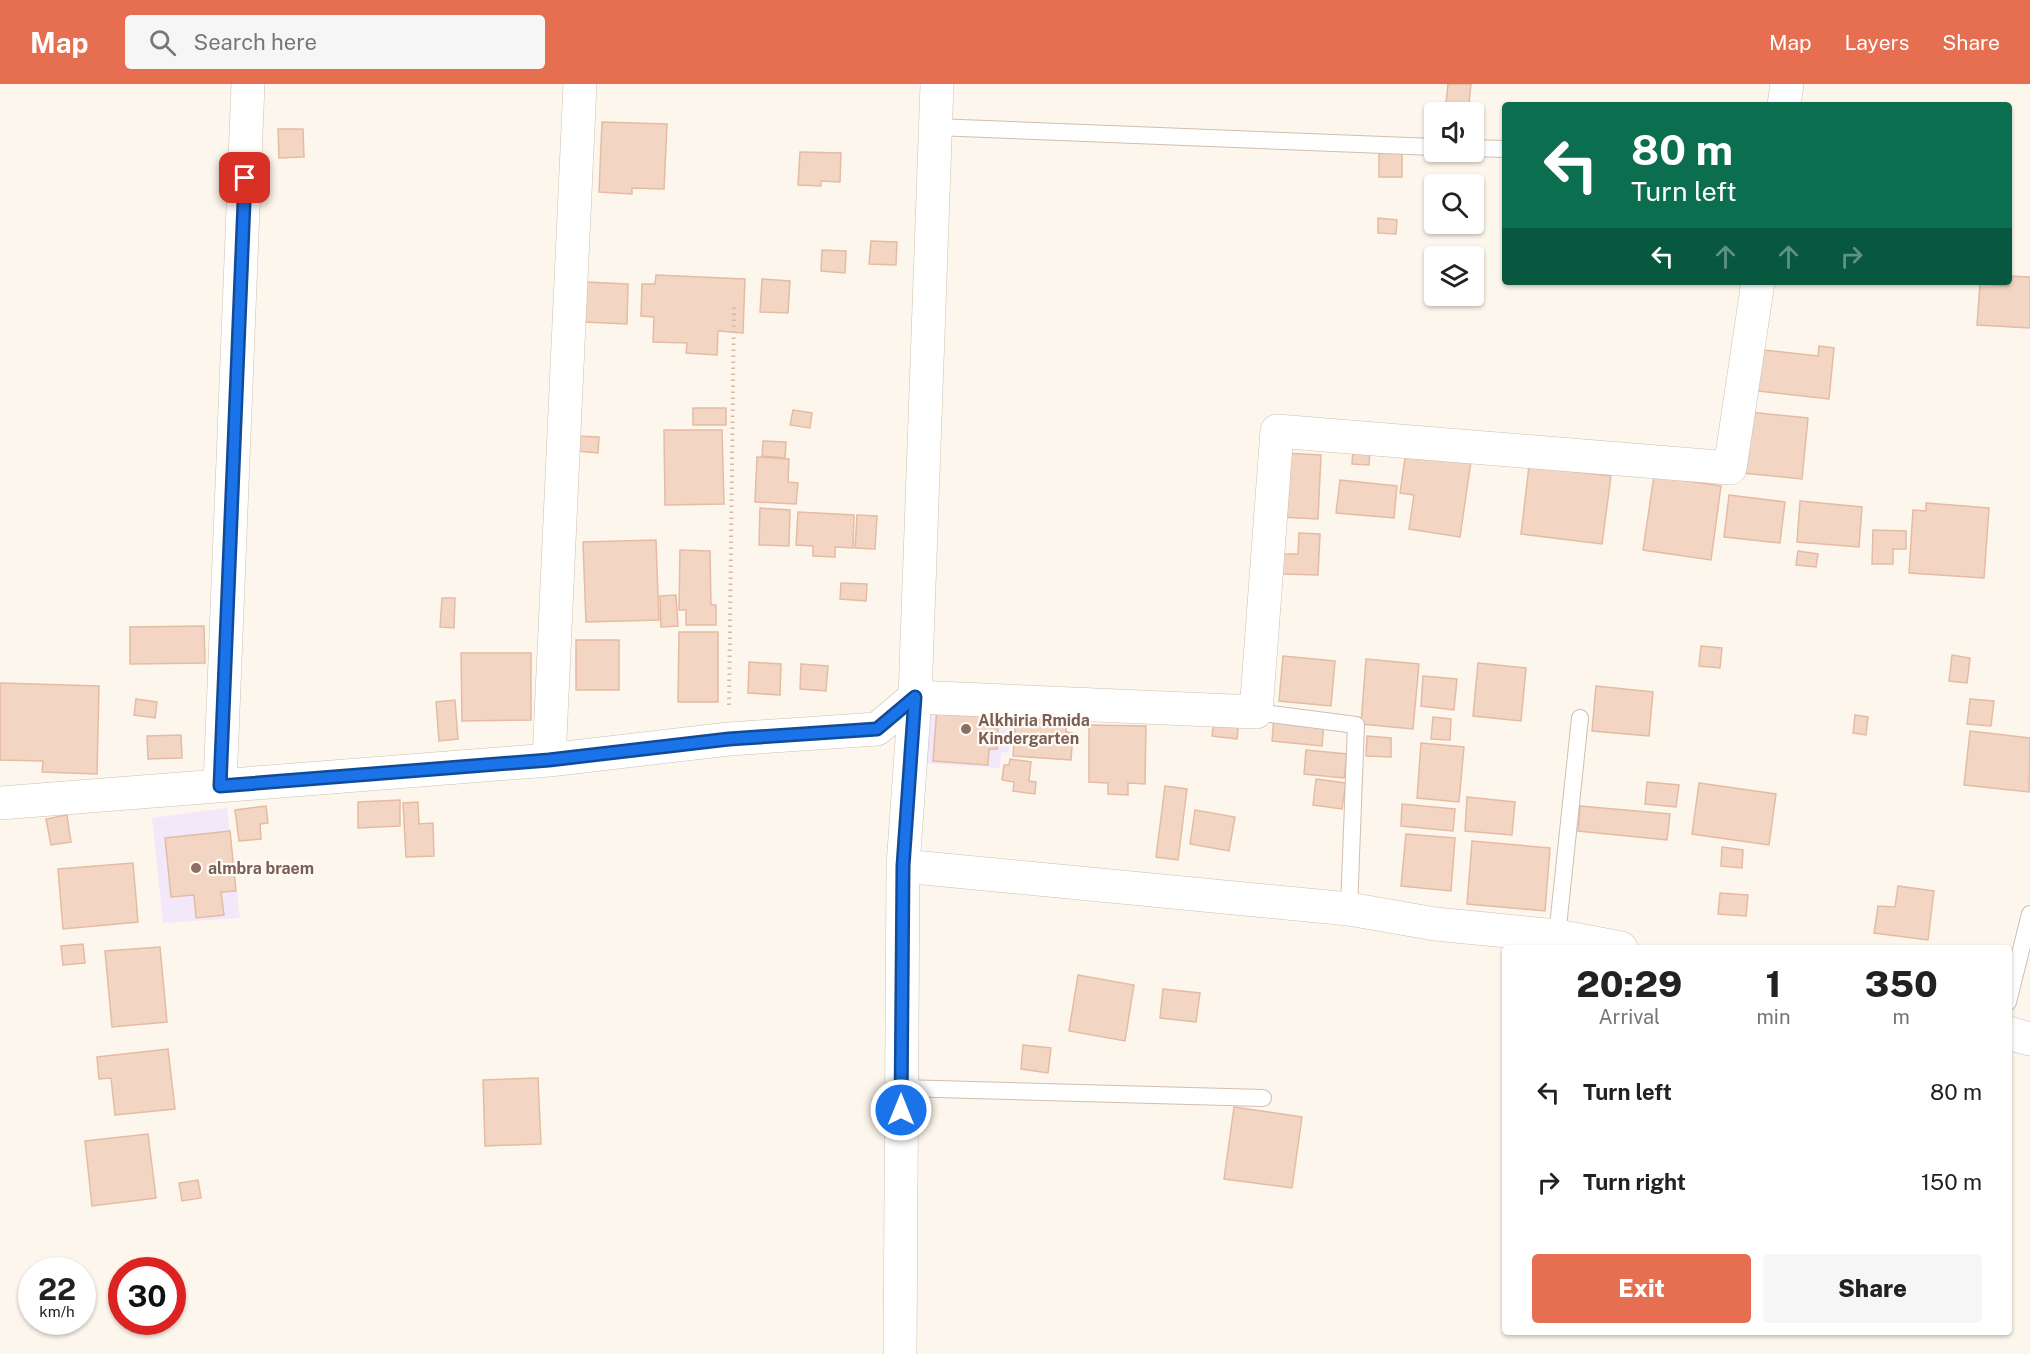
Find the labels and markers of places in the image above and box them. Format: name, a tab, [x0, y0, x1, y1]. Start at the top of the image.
pin	[219, 152, 270, 203]
place label: Alkhiria Rmida Kindergarten	[978, 711, 1090, 748]
marker: Alkhiria Rmida Kindergarten	[959, 722, 973, 736]
place label: almbra braem	[208, 859, 314, 878]
marker: almbra braem	[189, 861, 203, 875]

